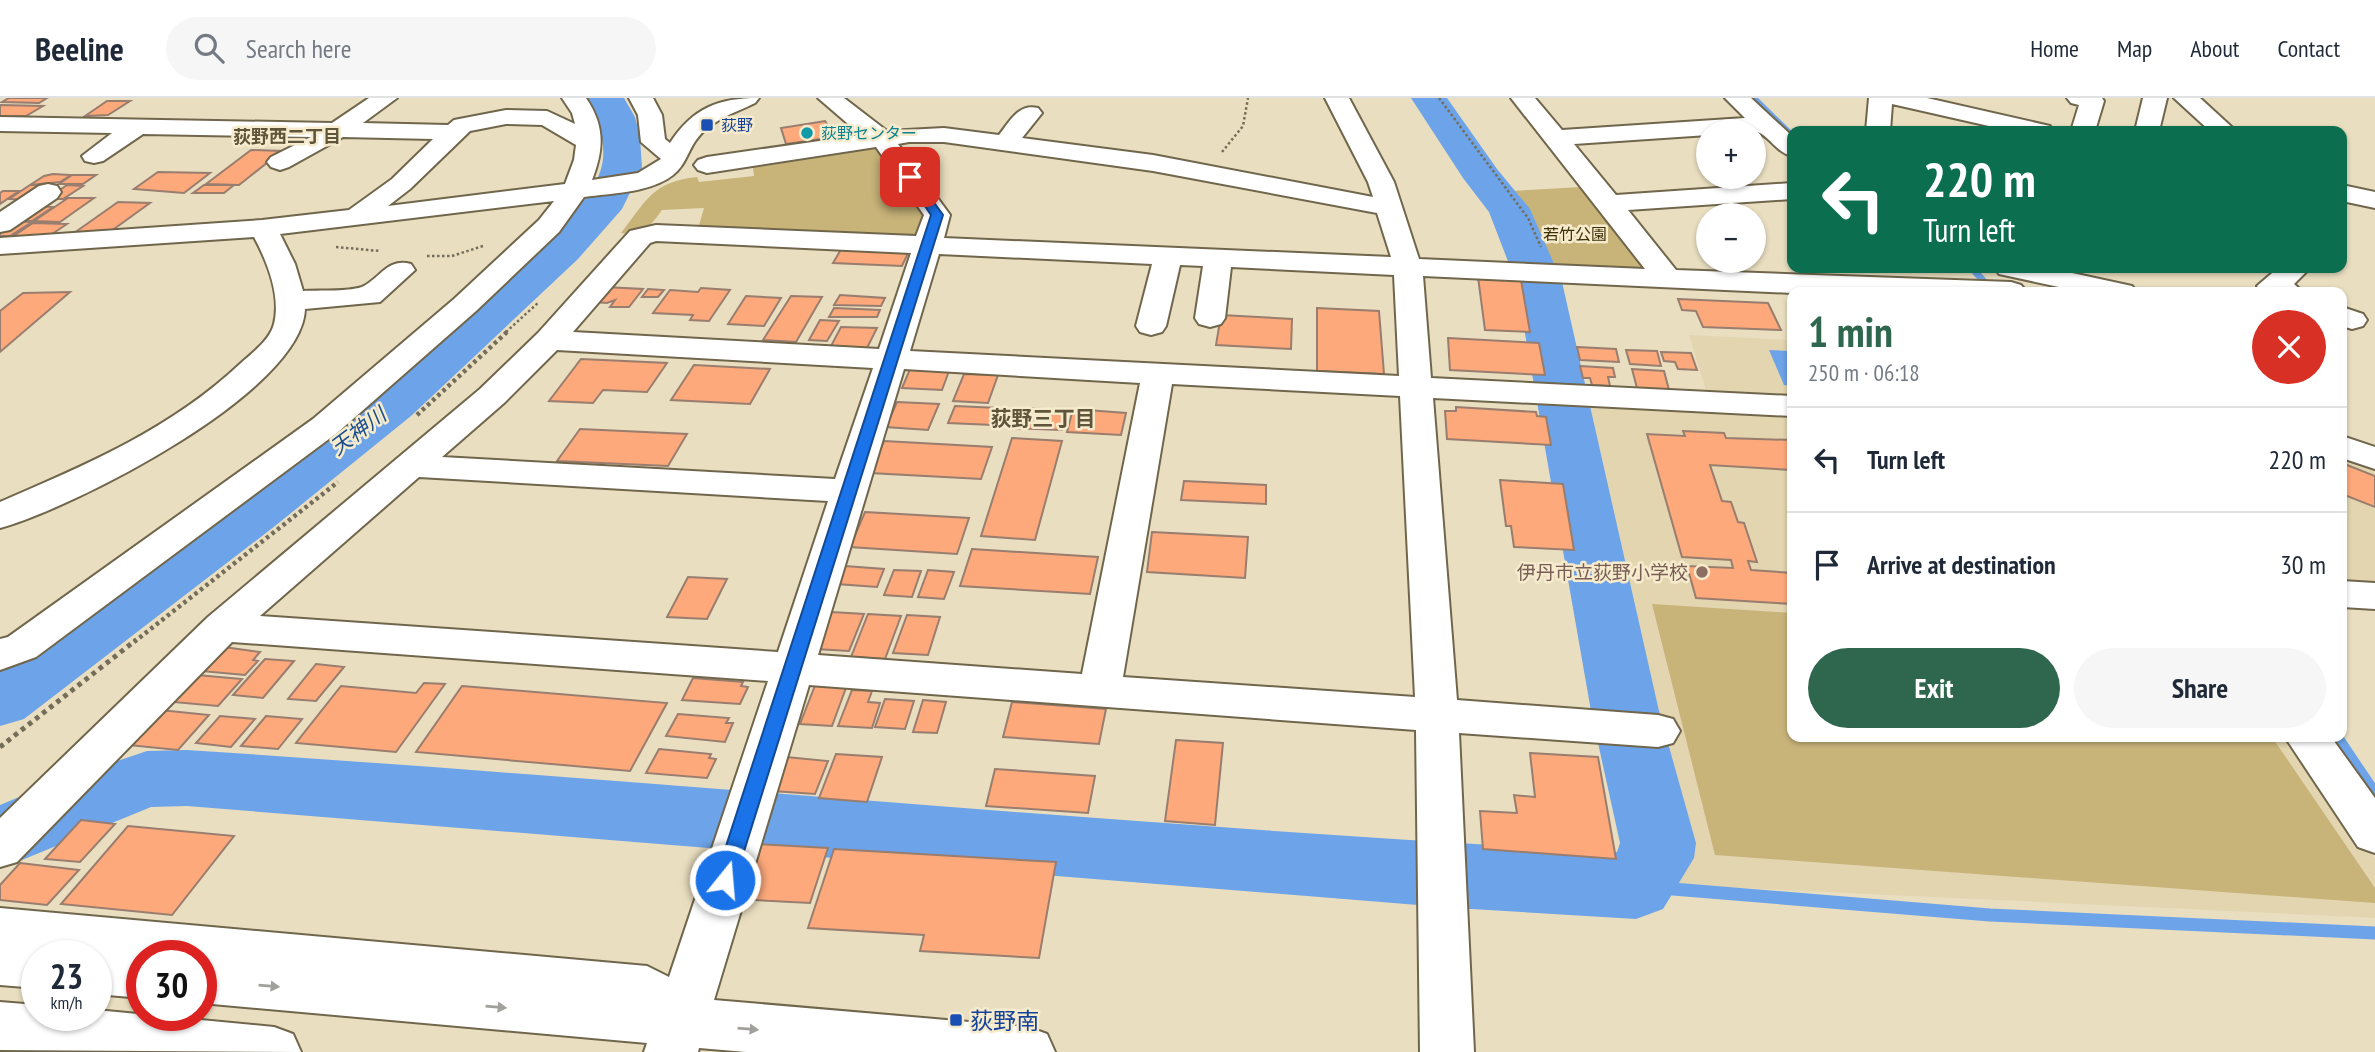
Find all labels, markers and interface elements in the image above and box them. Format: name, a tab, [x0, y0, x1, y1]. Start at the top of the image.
search box	[166, 17, 656, 80]
text: Beeline	[35, 27, 124, 70]
icon: search	[190, 29, 228, 67]
text: Search here	[246, 32, 351, 65]
text: Home	[2030, 33, 2079, 64]
text: Map	[2117, 33, 2152, 64]
text: About	[2190, 33, 2239, 64]
text: Contact	[2277, 33, 2340, 64]
place label: 荻野	[721, 115, 753, 135]
marker: 荻野	[699, 117, 715, 133]
map controls	[1696, 119, 1766, 273]
button: +	[1696, 119, 1766, 189]
place label: 荻野センター	[821, 123, 917, 143]
district label: 荻野西二丁目	[233, 125, 341, 148]
marker: 荻野センター	[799, 125, 815, 141]
pin	[880, 147, 940, 207]
text: 220 m	[1923, 147, 2036, 211]
icon: left	[1808, 154, 1899, 245]
icon: arrive	[891, 158, 929, 196]
button: −	[1696, 203, 1766, 273]
text: Turn left	[1923, 209, 2015, 251]
park label: 若竹公園	[1543, 224, 1607, 244]
text: 1 min	[1808, 304, 1893, 359]
button: close	[2252, 310, 2326, 384]
text: 250 m · 06:18	[1808, 358, 1920, 387]
water label: 天神川	[325, 400, 393, 461]
district label: 荻野三丁目	[991, 405, 1096, 432]
icon: left	[1808, 441, 1846, 479]
text: Turn left	[1867, 443, 1945, 476]
text: 220 m	[2268, 443, 2326, 476]
icon: arrive	[1808, 546, 1846, 584]
text: Arrive at destination	[1867, 548, 2056, 581]
text: 30 m	[2280, 548, 2326, 581]
place label: 伊丹市立荻野小学校	[1517, 560, 1688, 584]
marker: 伊丹市立荻野小学校	[1694, 564, 1710, 580]
button: Exit	[1808, 648, 2060, 728]
button: Share	[2074, 648, 2326, 728]
position arrow	[688, 843, 762, 917]
speed limit sign: 30	[126, 940, 217, 1031]
text: 23	[50, 953, 83, 999]
one-way arrow	[258, 981, 280, 992]
text: km/h	[51, 991, 82, 1014]
one-way arrow	[485, 1002, 507, 1013]
place label: 荻野南	[970, 1006, 1039, 1035]
marker: 荻野南	[948, 1012, 964, 1028]
one-way arrow	[737, 1024, 759, 1035]

